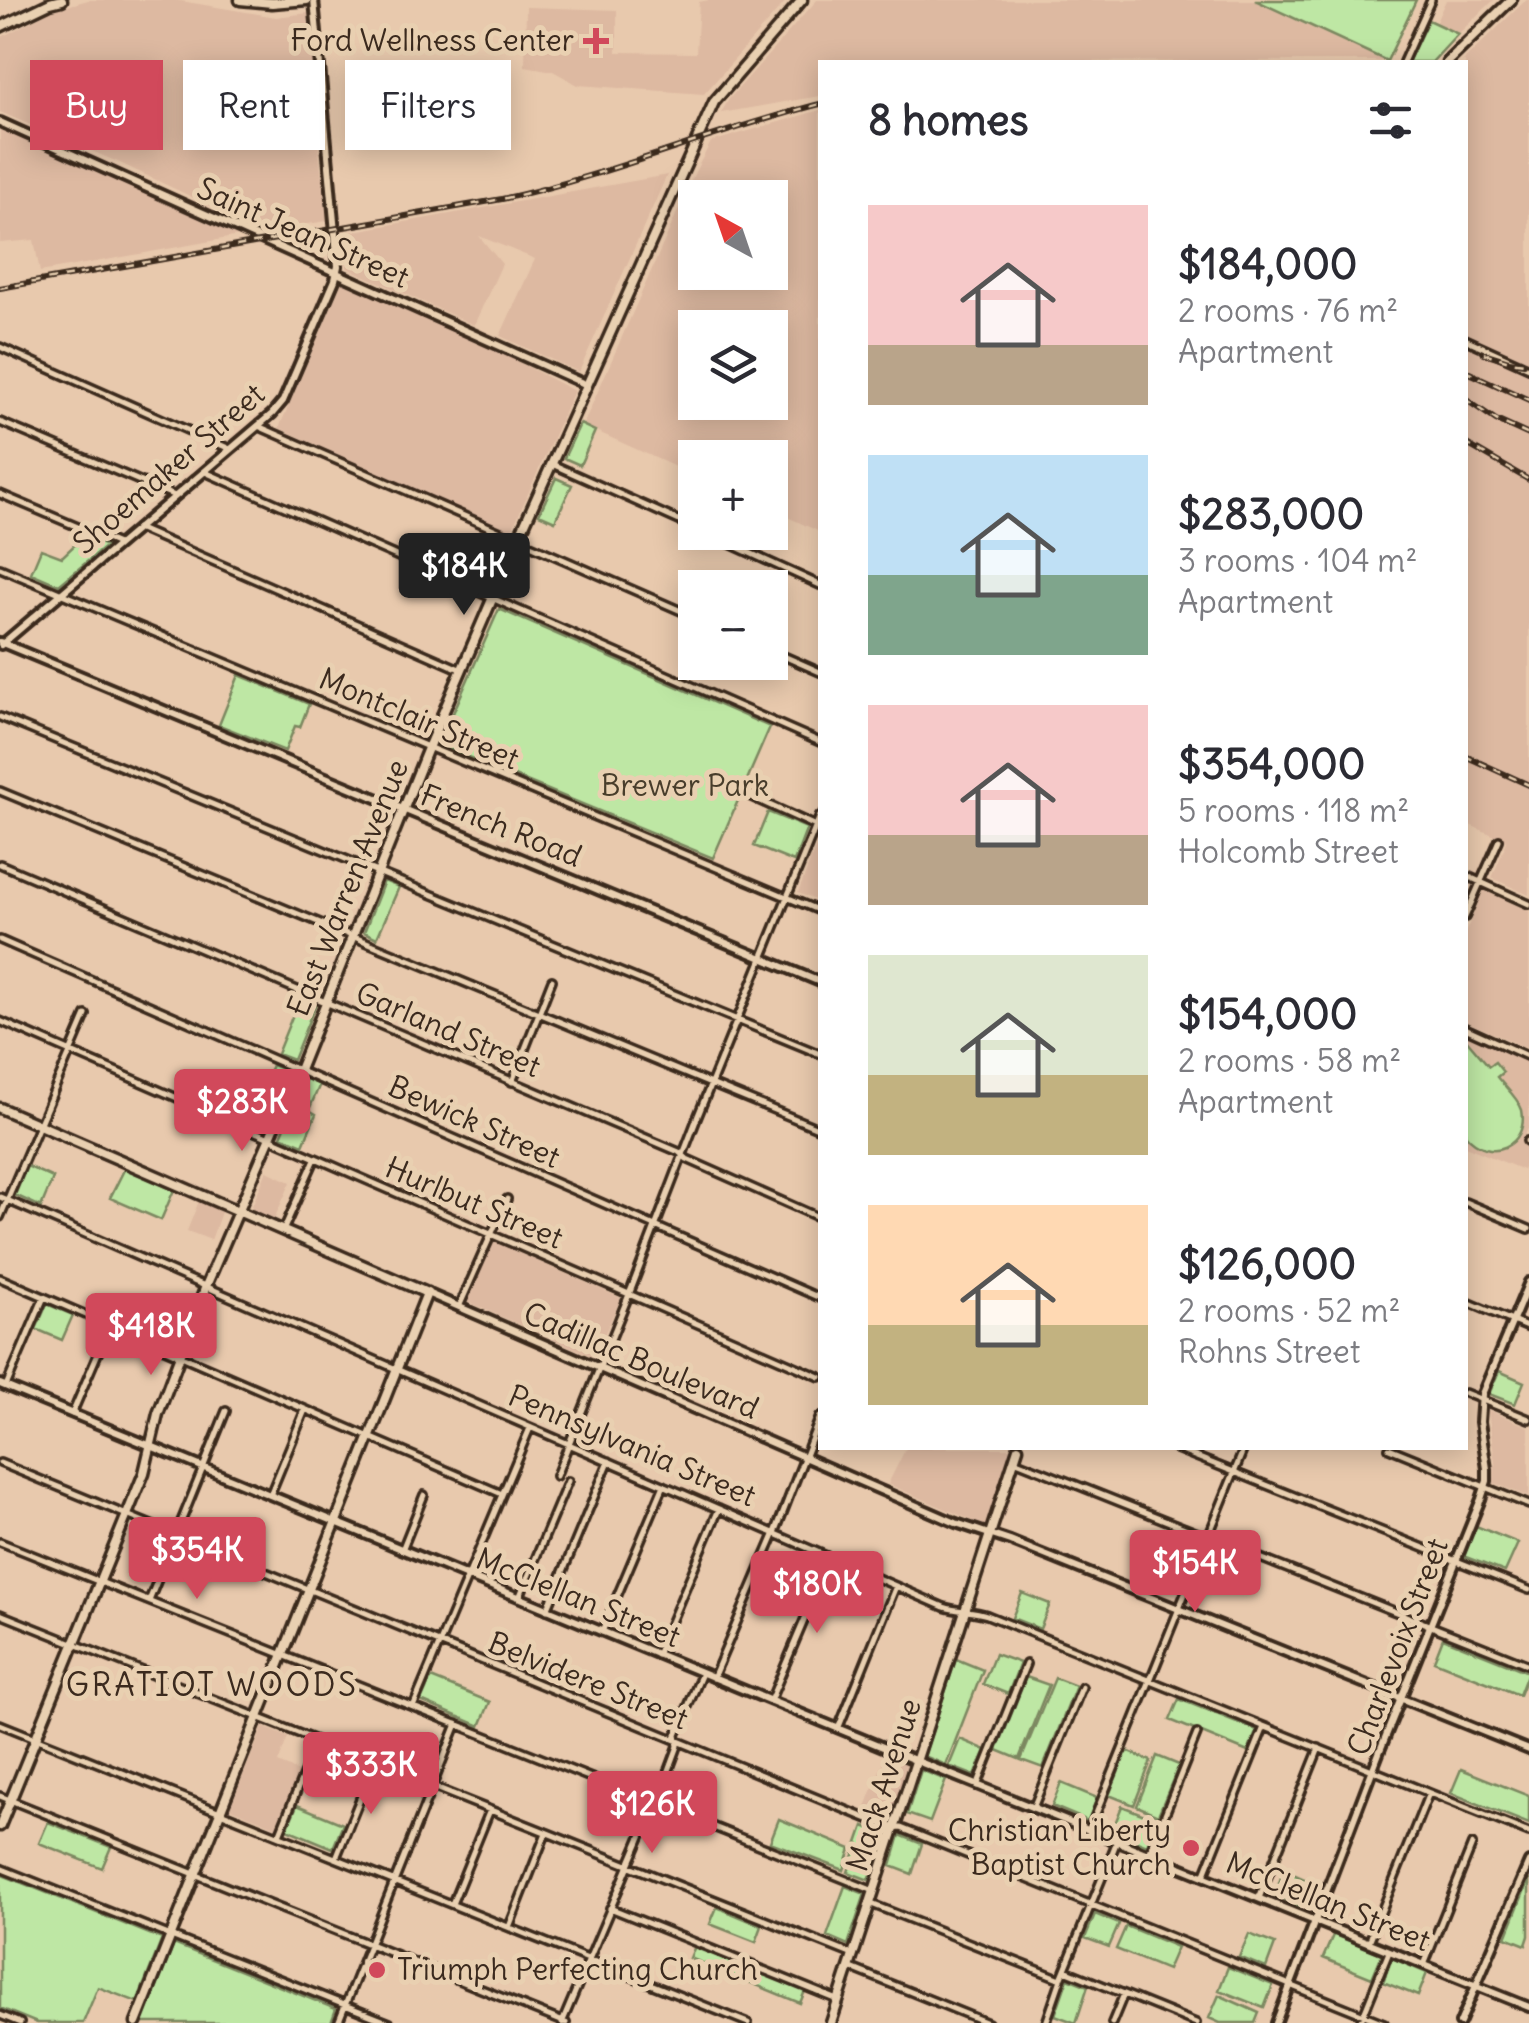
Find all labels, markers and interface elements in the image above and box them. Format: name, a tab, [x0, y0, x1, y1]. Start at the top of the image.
place label: Ford Wellness Center	[291, 21, 574, 59]
marker: Ford Wellness Center	[583, 28, 609, 54]
chip: Buy	[30, 60, 163, 150]
chip: Rent	[183, 60, 325, 150]
chip: Filters	[345, 60, 511, 150]
icon: filters	[1363, 93, 1418, 148]
text: 8 homes	[868, 94, 1029, 146]
street label: Saint Jean Street	[192, 168, 415, 296]
north arrow	[678, 180, 788, 290]
map controls	[678, 180, 788, 680]
text: $184,000	[1178, 238, 1357, 290]
icon: home	[948, 245, 1068, 365]
text: 2 rooms · 76 m²	[1178, 290, 1398, 331]
button: layers	[678, 310, 788, 420]
text: Apartment	[1178, 331, 1333, 372]
street label: Shoemaker Street	[65, 375, 272, 562]
button: +	[678, 440, 788, 550]
text: $283,000	[1178, 488, 1364, 540]
icon: home	[948, 495, 1068, 615]
pin: $184K	[394, 533, 534, 618]
text: 3 rooms · 104 m²	[1178, 540, 1417, 581]
text: $184K	[421, 545, 507, 586]
button: −	[678, 570, 788, 680]
text: Apartment	[1178, 581, 1333, 622]
street label: Montclair Street	[314, 659, 525, 777]
text: $354,000	[1178, 738, 1365, 790]
icon: home	[948, 745, 1068, 865]
street label: East Warren Avenue	[278, 754, 416, 1022]
park label: Brewer Park	[601, 766, 769, 804]
street label: French Road	[415, 775, 588, 875]
text: 5 rooms · 118 m²	[1178, 790, 1409, 831]
text: Holcomb Street	[1178, 831, 1399, 872]
street label: Garland Street	[350, 973, 547, 1085]
text: $154,000	[1178, 988, 1357, 1040]
icon: home	[948, 995, 1068, 1115]
text: 2 rooms · 58 m²	[1178, 1040, 1401, 1081]
street label: Bewick Street	[383, 1066, 566, 1176]
pin: $283K	[172, 1069, 312, 1154]
text: $283K	[196, 1081, 288, 1122]
text: Apartment	[1178, 1081, 1333, 1122]
street label: Hurlbut Street	[380, 1148, 569, 1257]
text: $126,000	[1178, 1238, 1356, 1290]
icon: home	[948, 1245, 1068, 1365]
text: 2 rooms · 52 m²	[1178, 1290, 1400, 1331]
pin: $418K	[81, 1293, 221, 1378]
street label: Cadillac Boulevard	[518, 1293, 765, 1427]
text: $418K	[108, 1305, 194, 1346]
text: Rohns Street	[1178, 1331, 1361, 1372]
street label: Pennsylvania Street	[503, 1376, 762, 1514]
pin: $354K	[127, 1517, 267, 1602]
text: $354K	[151, 1529, 243, 1570]
pin: $154K	[1125, 1530, 1265, 1615]
street label: Charlevoix Street	[1338, 1533, 1456, 1761]
street label: McClellan Street	[471, 1539, 686, 1655]
text: $154K	[1152, 1542, 1238, 1583]
pin: $180K	[747, 1551, 887, 1636]
text: $180K	[772, 1563, 862, 1604]
street label: Belvidere Street	[483, 1623, 694, 1737]
district label: GRATIOT WOODS	[66, 1664, 358, 1705]
street label: Mack Avenue	[837, 1694, 929, 1876]
pin: $333K	[301, 1732, 441, 1817]
text: $333K	[325, 1744, 417, 1785]
pin: $126K	[582, 1771, 722, 1856]
text: $126K	[609, 1783, 695, 1824]
place label: Christian Liberty Baptist Church	[948, 1811, 1171, 1883]
marker: Christian Liberty Baptist Church	[1180, 1837, 1202, 1859]
street label: McClellan Street	[1221, 1843, 1436, 1959]
place label: Triumph Perfecting Church	[397, 1950, 758, 1988]
marker: Triumph Perfecting Church	[366, 1959, 388, 1981]

